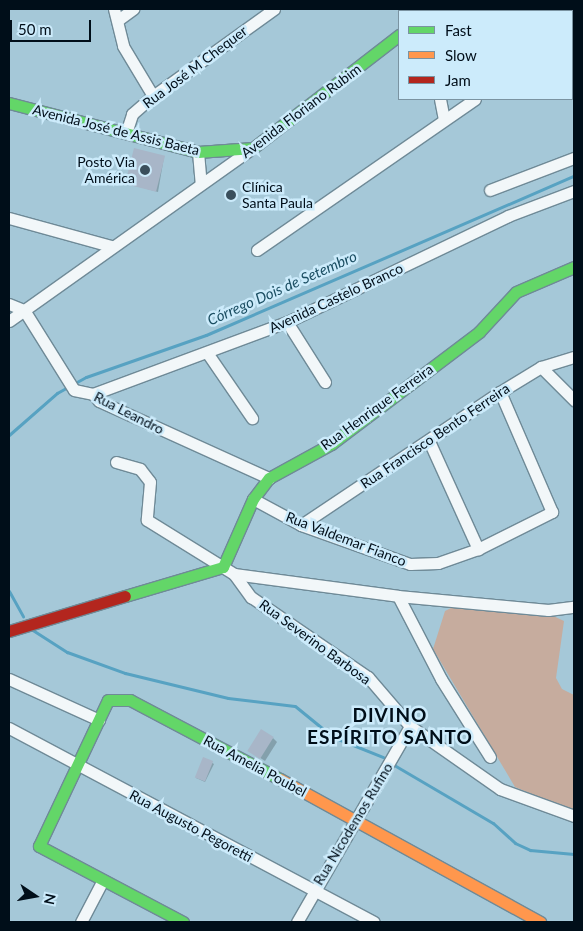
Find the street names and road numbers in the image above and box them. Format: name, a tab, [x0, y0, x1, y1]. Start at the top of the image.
street label: Rua José M Chequer	[139, 22, 251, 112]
street label: Avenida Floriano Rubim	[238, 60, 364, 162]
street label: Avenida José de Assis Baeta	[30, 101, 202, 159]
street label: Avenida Castelo Branco	[266, 260, 406, 336]
street label: Rua Henrique Ferreira	[318, 361, 436, 453]
street label: Rua Francisco Bento Ferreira	[357, 380, 513, 492]
street label: Rua Leandro	[91, 388, 167, 438]
street label: Rua Valdemar Fianco	[283, 508, 409, 570]
street label: Rua Severino Barbosa	[256, 596, 374, 688]
street label: Rua Amelia Poubel	[200, 732, 310, 800]
street label: Rua Nicodemos Rufino	[310, 760, 396, 888]
street label: Rua Augusto Pegoretti	[126, 786, 256, 866]

